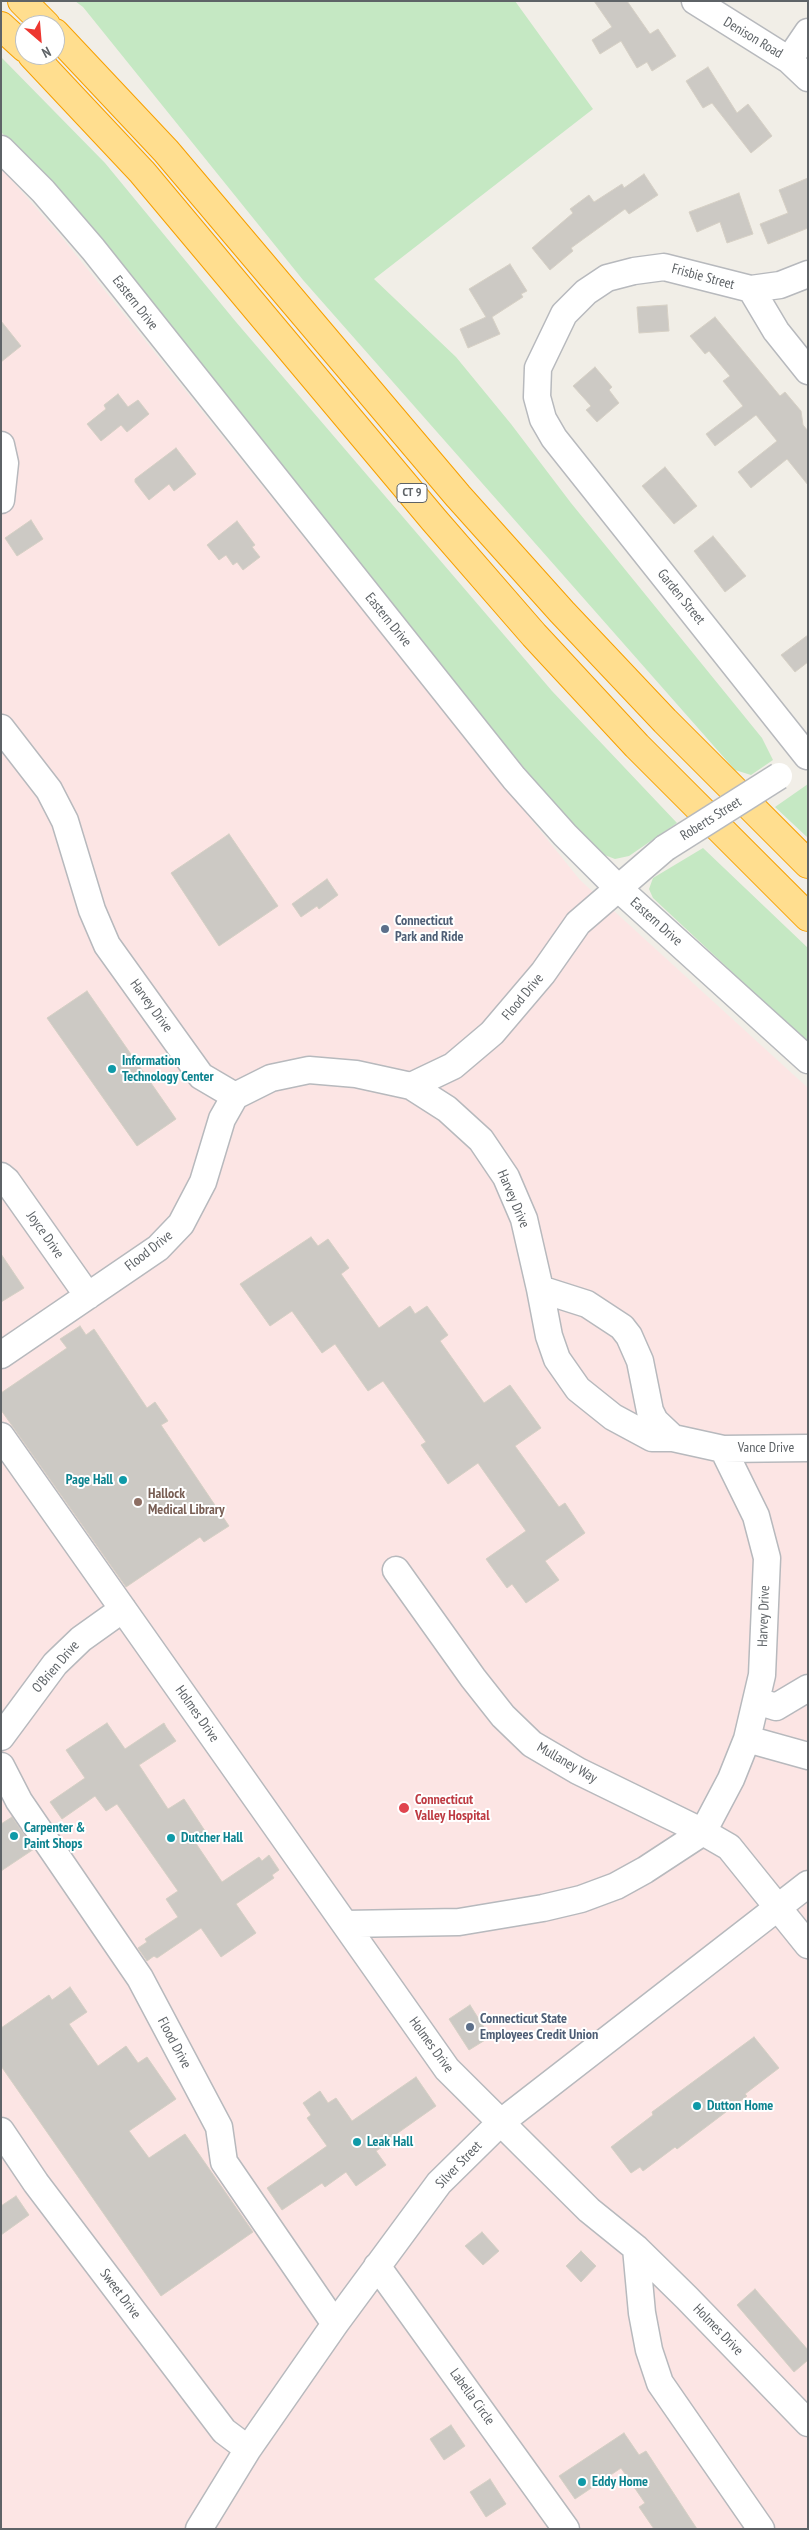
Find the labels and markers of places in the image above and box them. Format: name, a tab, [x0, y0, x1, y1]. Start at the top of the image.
place label: Connecticut Park and Ride	[395, 913, 463, 946]
marker: Connecticut Park and Ride	[379, 923, 391, 935]
place label: Information Technology Center	[122, 1053, 214, 1086]
marker: Information Technology Center	[106, 1063, 118, 1075]
place label: Page Hall	[66, 1472, 113, 1488]
marker: Page Hall	[117, 1474, 129, 1486]
place label: Hallock Medical Library	[148, 1486, 224, 1518]
marker: Hallock Medical Library	[132, 1496, 144, 1508]
place label: Connecticut Valley Hospital	[415, 1792, 490, 1824]
marker: Connecticut Valley Hospital	[397, 1801, 411, 1815]
place label: Carpenter & Paint Shops	[24, 1820, 85, 1852]
marker: Carpenter & Paint Shops	[8, 1830, 20, 1842]
place label: Dutcher Hall	[181, 1830, 243, 1846]
marker: Dutcher Hall	[165, 1832, 177, 1844]
place label: Connecticut State Employees Credit Union	[480, 2011, 598, 2044]
marker: Connecticut State Employees Credit Union	[464, 2021, 476, 2033]
place label: Dutton Home	[707, 2098, 773, 2114]
marker: Dutton Home	[691, 2100, 703, 2112]
place label: Leak Hall	[367, 2134, 413, 2150]
marker: Leak Hall	[351, 2136, 363, 2148]
place label: Eddy Home	[592, 2474, 648, 2490]
marker: Eddy Home	[576, 2476, 588, 2488]

